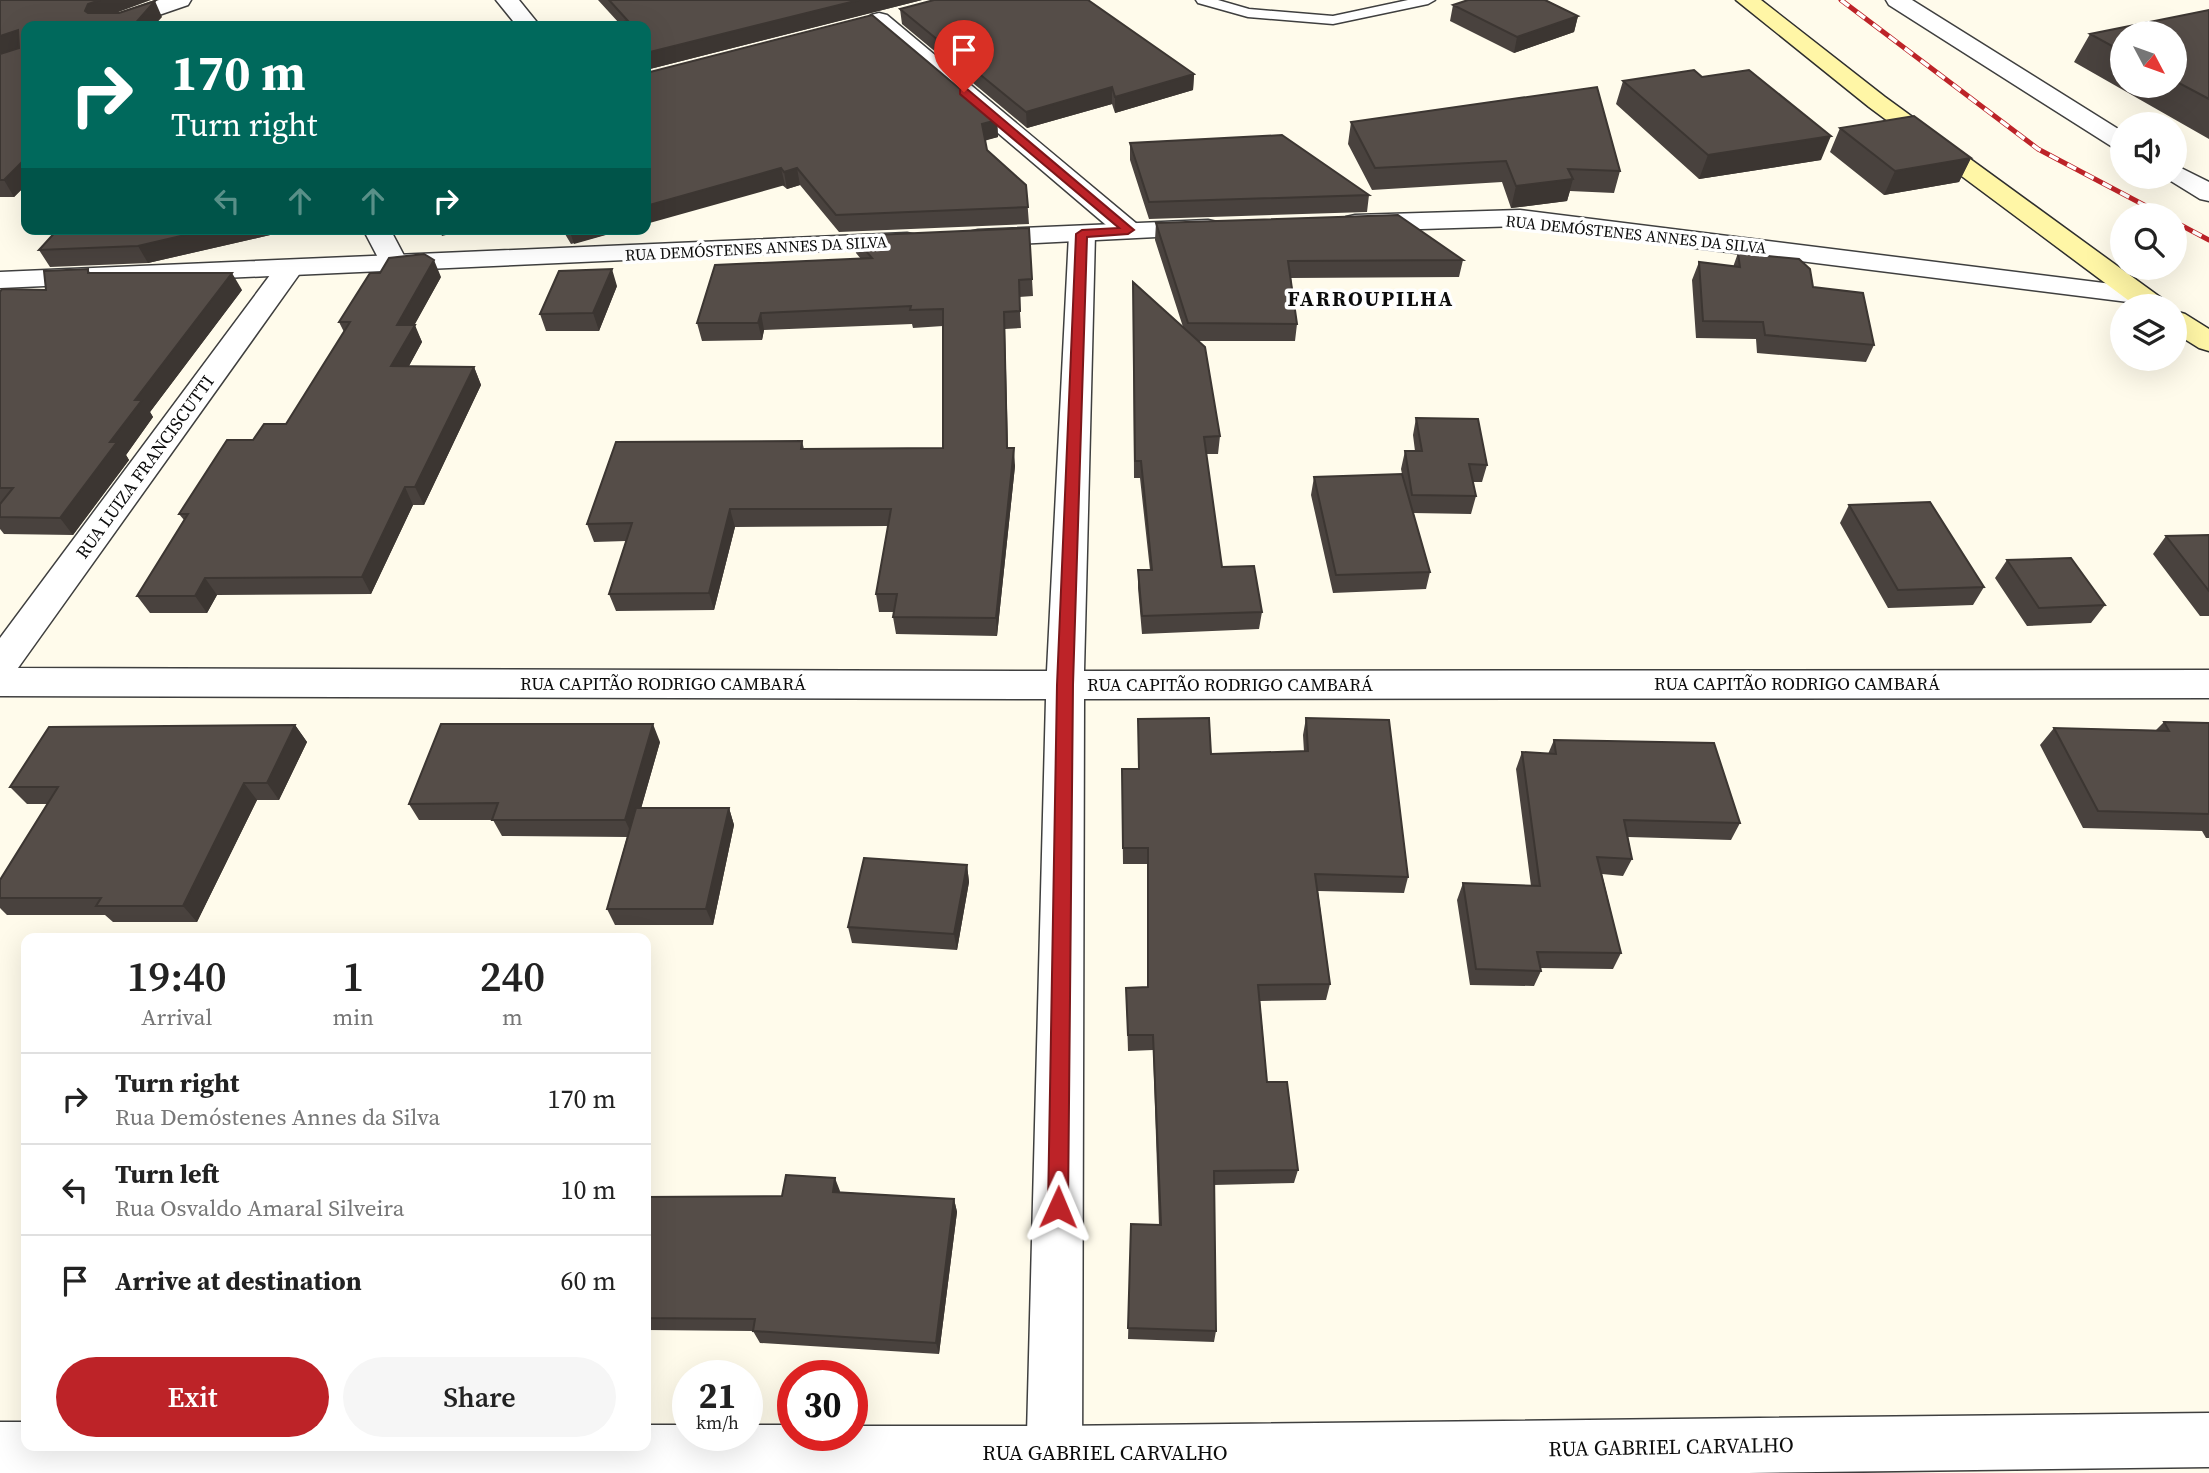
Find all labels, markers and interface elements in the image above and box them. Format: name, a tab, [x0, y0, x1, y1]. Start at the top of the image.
pin	[934, 20, 994, 92]
north arrow	[2110, 21, 2188, 98]
map controls	[2110, 21, 2187, 371]
icon: arrive	[945, 31, 983, 69]
text: 170 m	[171, 39, 306, 106]
icon: right	[56, 49, 147, 140]
text: Turn right	[171, 103, 317, 147]
button: sound	[2110, 112, 2187, 189]
icon: left	[208, 182, 246, 220]
icon: ahead	[281, 182, 319, 220]
icon: ahead	[354, 182, 392, 220]
icon: right	[427, 182, 465, 220]
button: search	[2110, 203, 2187, 280]
street label: RUA DEMÓSTENES ANNES DA SILVA	[1504, 209, 1768, 259]
street label: RUA DEMÓSTENES ANNES DA SILVA	[624, 230, 888, 266]
district label: FARROUPILHA	[1288, 284, 1454, 313]
button: layers	[2110, 294, 2187, 371]
street label: RUA LUIZA FRANCISCUTTI	[70, 370, 220, 563]
street label: RUA CAPITÃO RODRIGO CAMBARÁ	[520, 671, 806, 696]
street label: RUA CAPITÃO RODRIGO CAMBARÁ	[1654, 671, 1940, 696]
street label: RUA CAPITÃO RODRIGO CAMBARÁ	[1087, 672, 1373, 697]
text: 19:40	[127, 947, 227, 1005]
text: 1	[342, 947, 364, 1005]
text: 240	[480, 947, 545, 1005]
text: Arrival	[141, 1001, 212, 1033]
text: min	[332, 1001, 374, 1033]
text: m	[502, 1001, 523, 1033]
text: Turn right	[115, 1065, 239, 1101]
icon: right	[56, 1080, 94, 1118]
text: 170 m	[548, 1081, 616, 1117]
text: Rua Demóstenes Annes da Silva	[115, 1101, 440, 1133]
text: Turn left	[115, 1156, 219, 1192]
position arrow	[1021, 1170, 1095, 1244]
icon: left	[56, 1171, 94, 1209]
text: 10 m	[561, 1172, 616, 1208]
text: Rua Osvaldo Amaral Silveira	[115, 1192, 404, 1224]
icon: arrive	[56, 1262, 94, 1300]
text: Arrive at destination	[115, 1263, 362, 1299]
text: 60 m	[561, 1263, 616, 1299]
button: Exit	[56, 1357, 329, 1437]
button: Share	[343, 1357, 616, 1437]
speed limit sign: 30	[777, 1360, 868, 1451]
text: 21	[699, 1372, 736, 1420]
text: km/h	[696, 1410, 739, 1435]
street label: RUA GABRIEL CARVALHO	[1548, 1430, 1794, 1463]
street label: RUA GABRIEL CARVALHO	[982, 1438, 1228, 1467]

